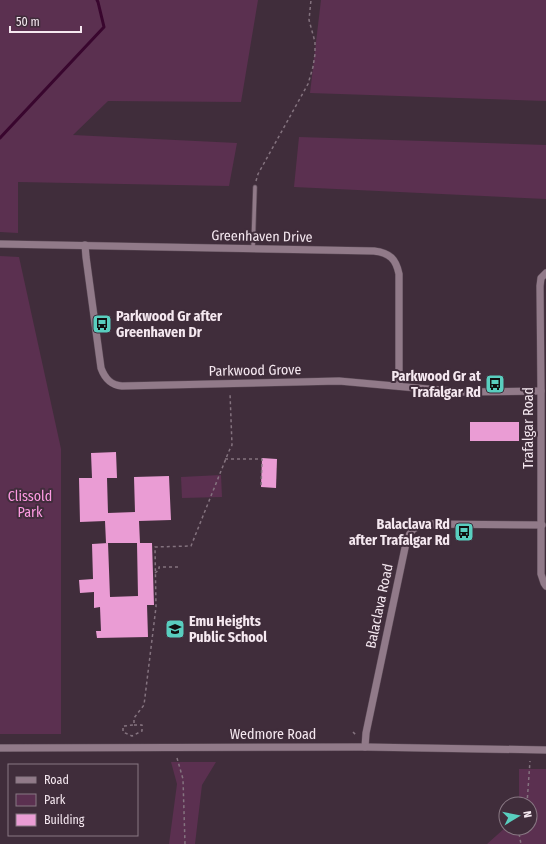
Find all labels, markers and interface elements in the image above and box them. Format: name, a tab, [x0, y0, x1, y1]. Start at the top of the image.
scale bar	[10, 8, 81, 34]
text: 50 m	[16, 15, 40, 29]
street label: Greenhaven Drive	[211, 227, 313, 246]
place label: Parkwood Gr after Greenhaven Dr	[116, 308, 223, 341]
bus stop icon: Parkwood Gr after Greenhaven Dr	[91, 313, 113, 335]
street label: Parkwood Grove	[209, 361, 301, 380]
place label: Parkwood Gr at Trafalgar Rd	[392, 368, 482, 401]
bus stop icon: Parkwood Gr at Trafalgar Rd	[484, 373, 506, 395]
street label: Trafalgar Road	[520, 387, 537, 469]
park label: Clissold Park	[8, 488, 52, 521]
place label: Balaclava Rd after Trafalgar Rd	[349, 516, 450, 549]
bus stop icon: Balaclava Rd after Trafalgar Rd	[453, 521, 475, 543]
street label: Balaclava Road	[362, 562, 397, 650]
place label: Emu Heights Public School	[189, 613, 267, 646]
school or university icon: Emu Heights Public School	[164, 618, 186, 640]
street label: Wedmore Road	[230, 726, 316, 743]
legend	[8, 764, 138, 836]
text: Road	[44, 773, 69, 787]
text: Park	[44, 793, 66, 807]
north arrow	[498, 796, 538, 836]
text: N	[520, 810, 534, 819]
text: Building	[44, 813, 85, 827]

